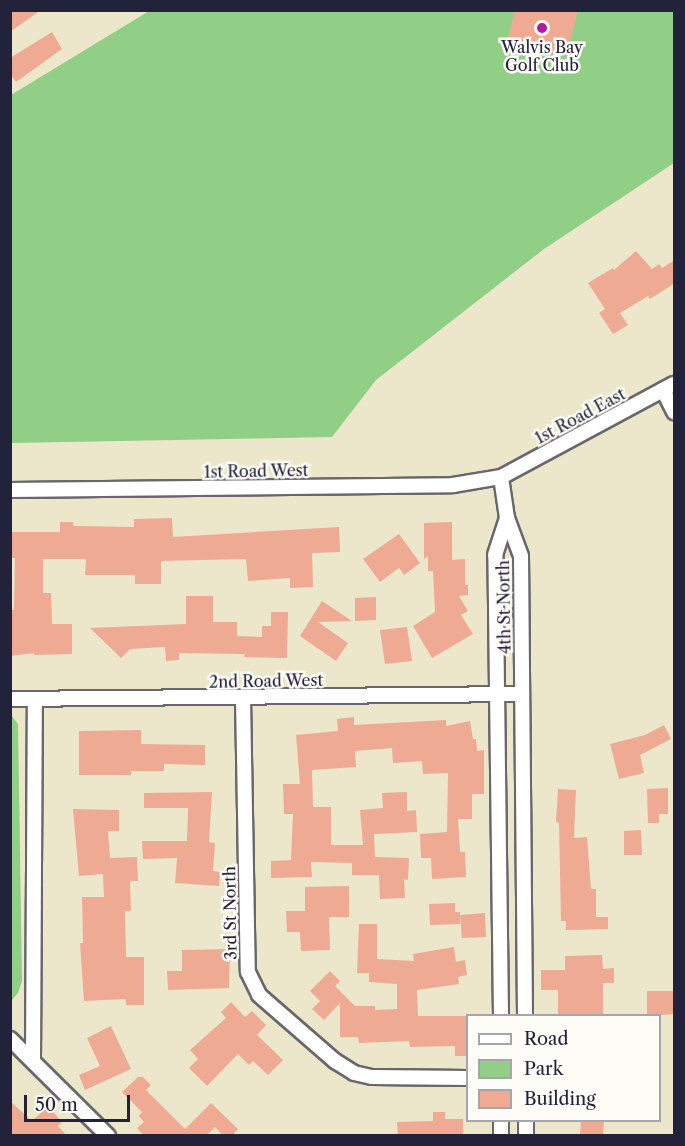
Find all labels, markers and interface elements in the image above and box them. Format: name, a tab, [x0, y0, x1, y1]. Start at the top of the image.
marker: Walvis Bay Golf Club	[535, 21, 549, 35]
place label: Walvis Bay Golf Club	[501, 37, 583, 75]
street label: 1st Road East	[532, 384, 628, 448]
street label: 1st Road West	[203, 460, 309, 482]
street label: 4th St North	[494, 560, 514, 654]
street label: 2nd Road West	[208, 670, 324, 692]
street label: 3rd St North	[220, 866, 240, 960]
legend	[466, 1014, 661, 1122]
text: Road	[524, 1028, 569, 1050]
text: Park	[524, 1058, 563, 1080]
scale bar	[27, 1083, 134, 1121]
text: Building	[524, 1088, 596, 1110]
text: 50 m	[35, 1094, 78, 1116]

